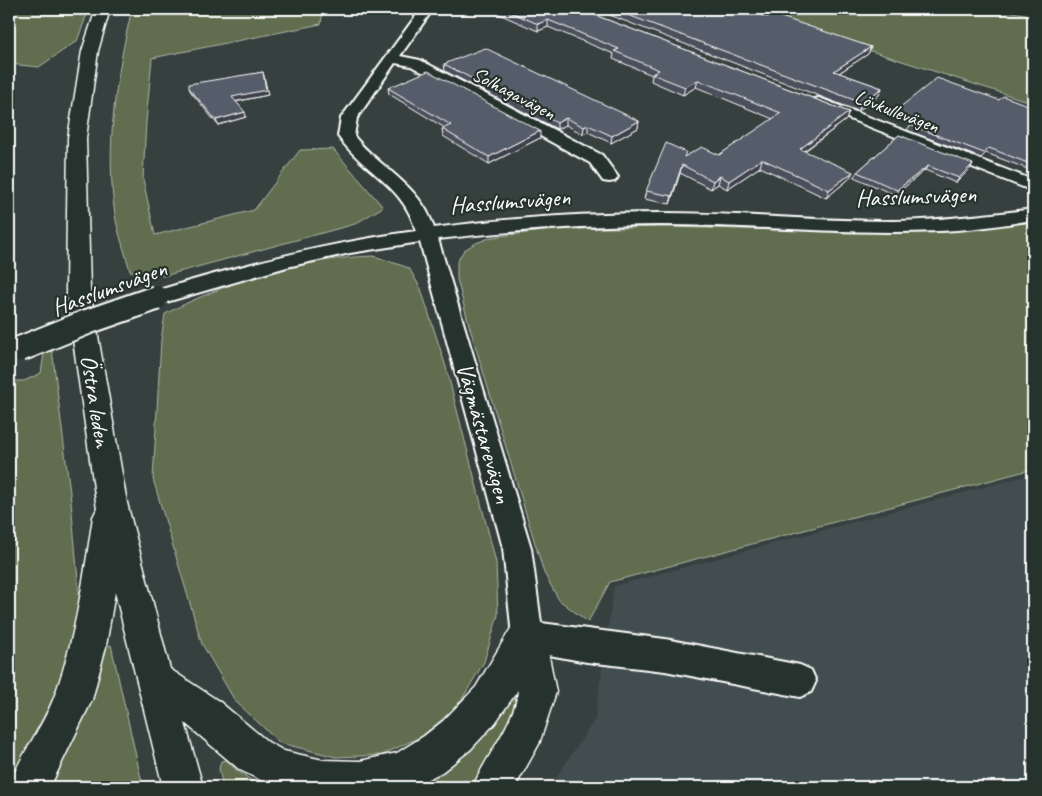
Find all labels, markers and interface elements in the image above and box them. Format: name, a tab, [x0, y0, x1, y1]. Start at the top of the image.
street label: Solhagavägen	[468, 61, 560, 126]
street label: Lövkullevägen	[851, 84, 943, 139]
street label: Hasslumsvägen	[855, 179, 977, 213]
street label: Hasslumsvägen	[449, 182, 571, 220]
street label: Hasslumsvägen	[47, 253, 171, 323]
street label: Östra leden	[74, 353, 118, 450]
street label: Vägmästarevägen	[450, 359, 518, 507]

